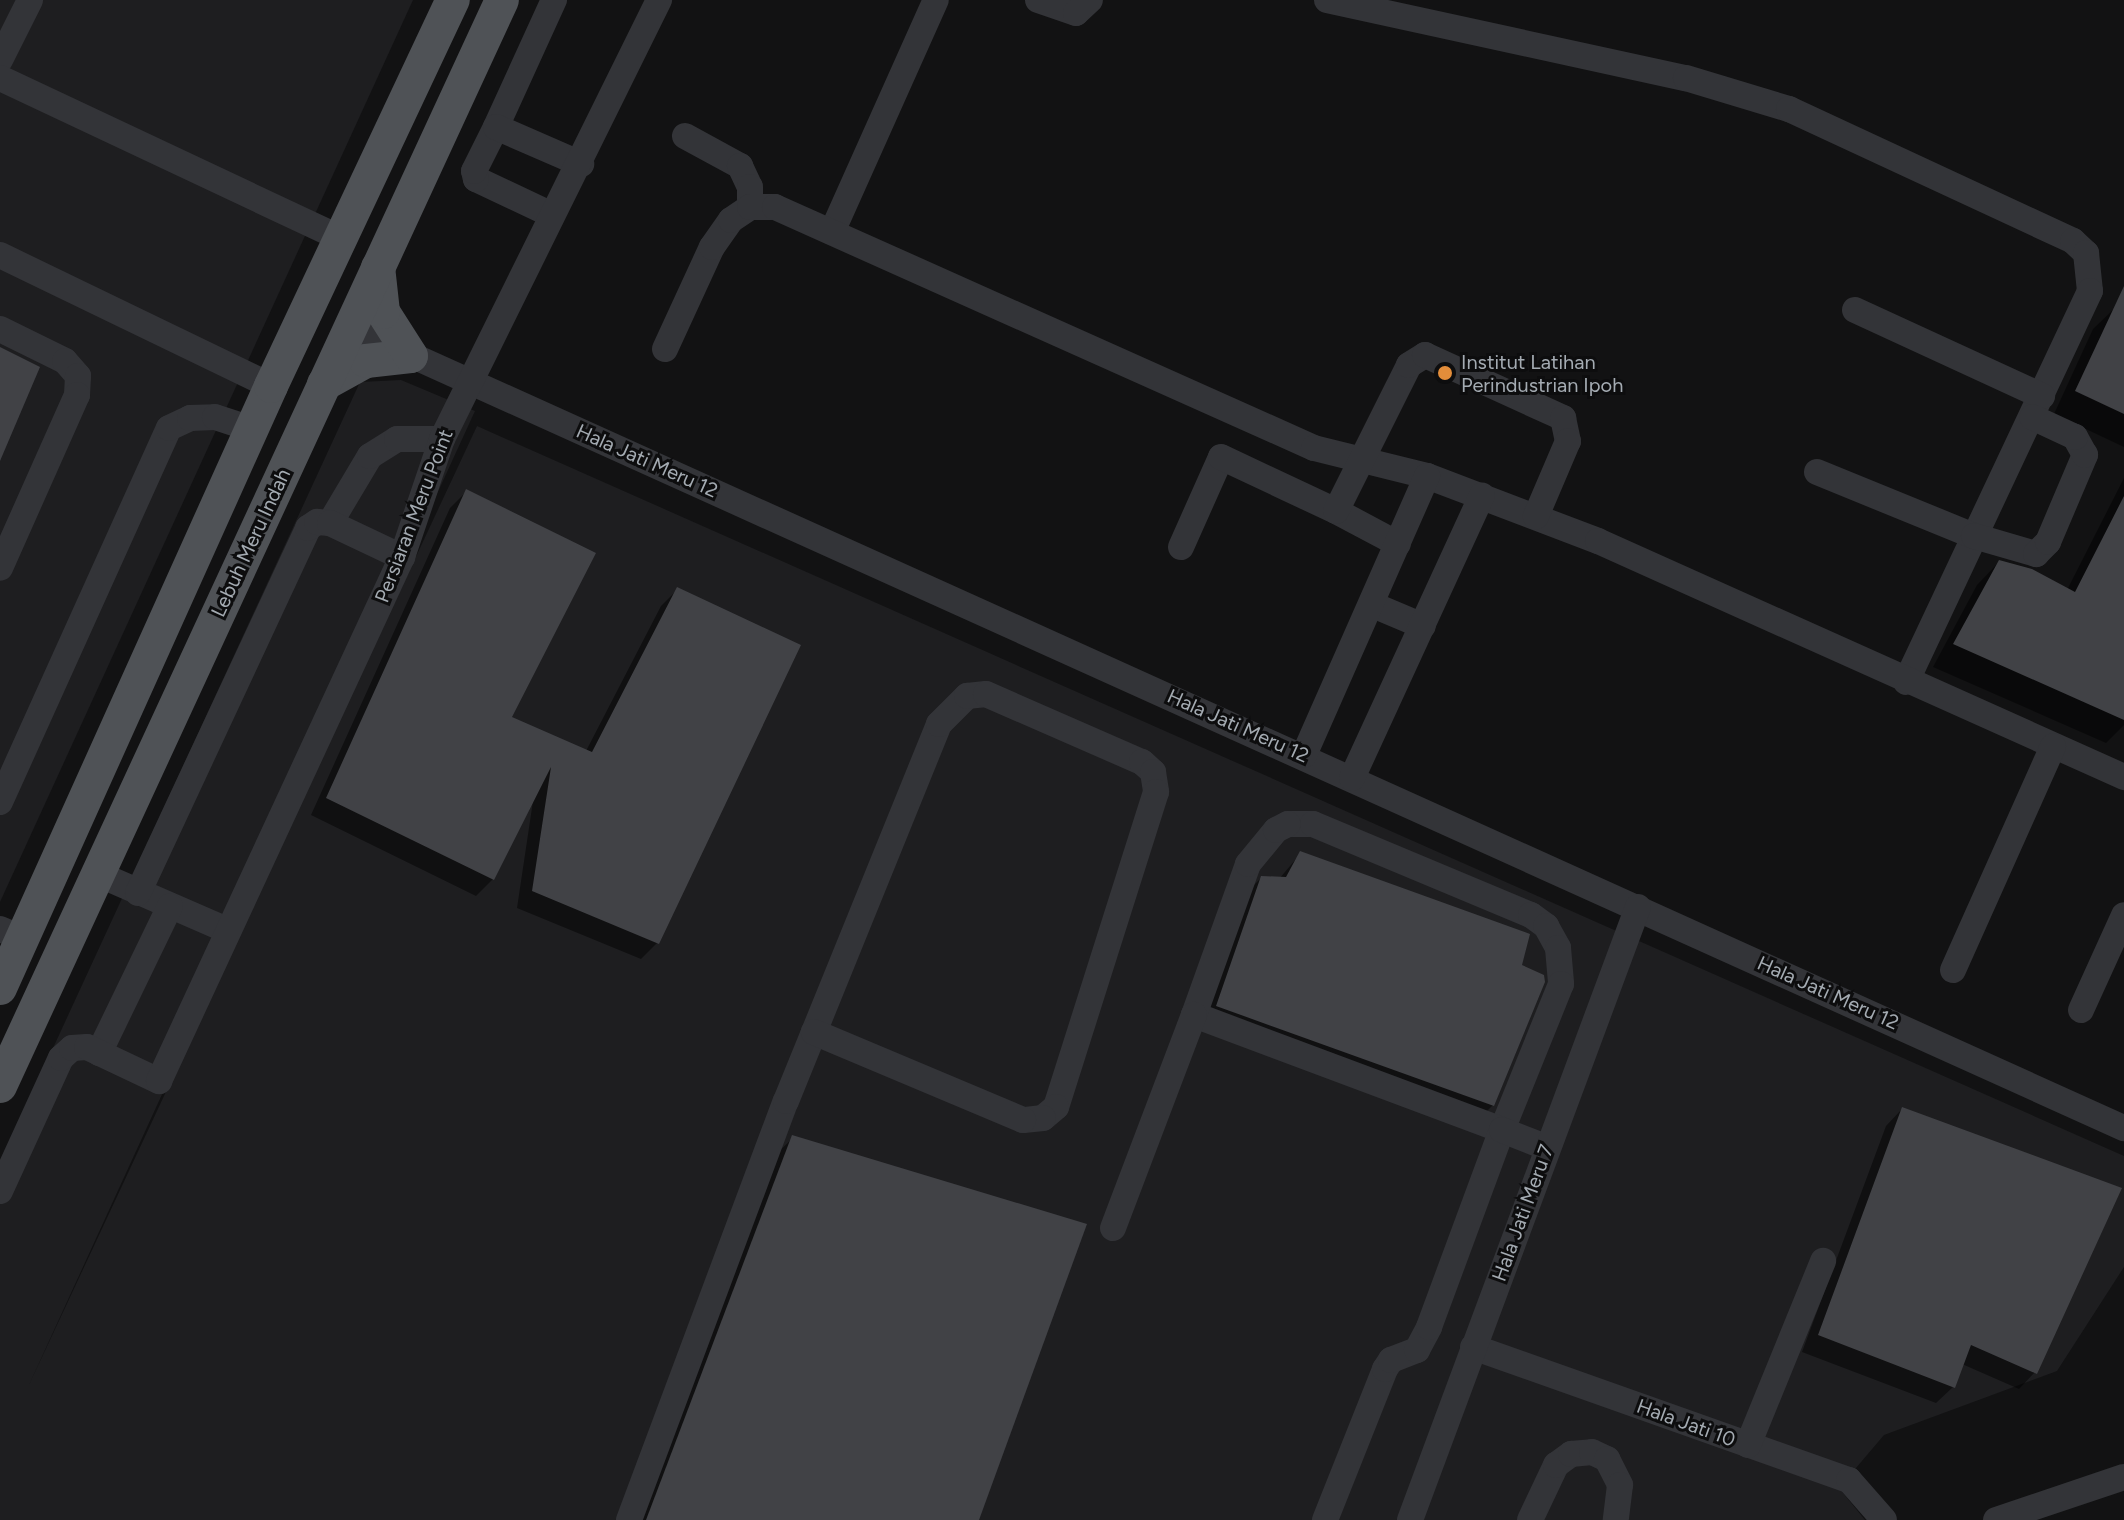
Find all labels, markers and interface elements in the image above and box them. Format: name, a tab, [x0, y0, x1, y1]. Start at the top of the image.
place label: Institut Latihan Perindustrian Ipoh	[1461, 350, 1623, 397]
marker: Institut Latihan Perindustrian Ipoh	[1436, 364, 1454, 382]
street label: Hala Jati Meru 12	[572, 419, 722, 503]
street label: Persiaran Meru Point	[370, 426, 458, 606]
street label: Lebuh Meru Indah	[206, 465, 296, 621]
street label: Hala Jati Meru 12	[1163, 684, 1313, 768]
street label: Hala Jati Meru 12	[1753, 951, 1903, 1035]
street label: Hala Jati Meru 7	[1487, 1141, 1559, 1285]
street label: Hala Jati 10	[1633, 1394, 1739, 1452]

